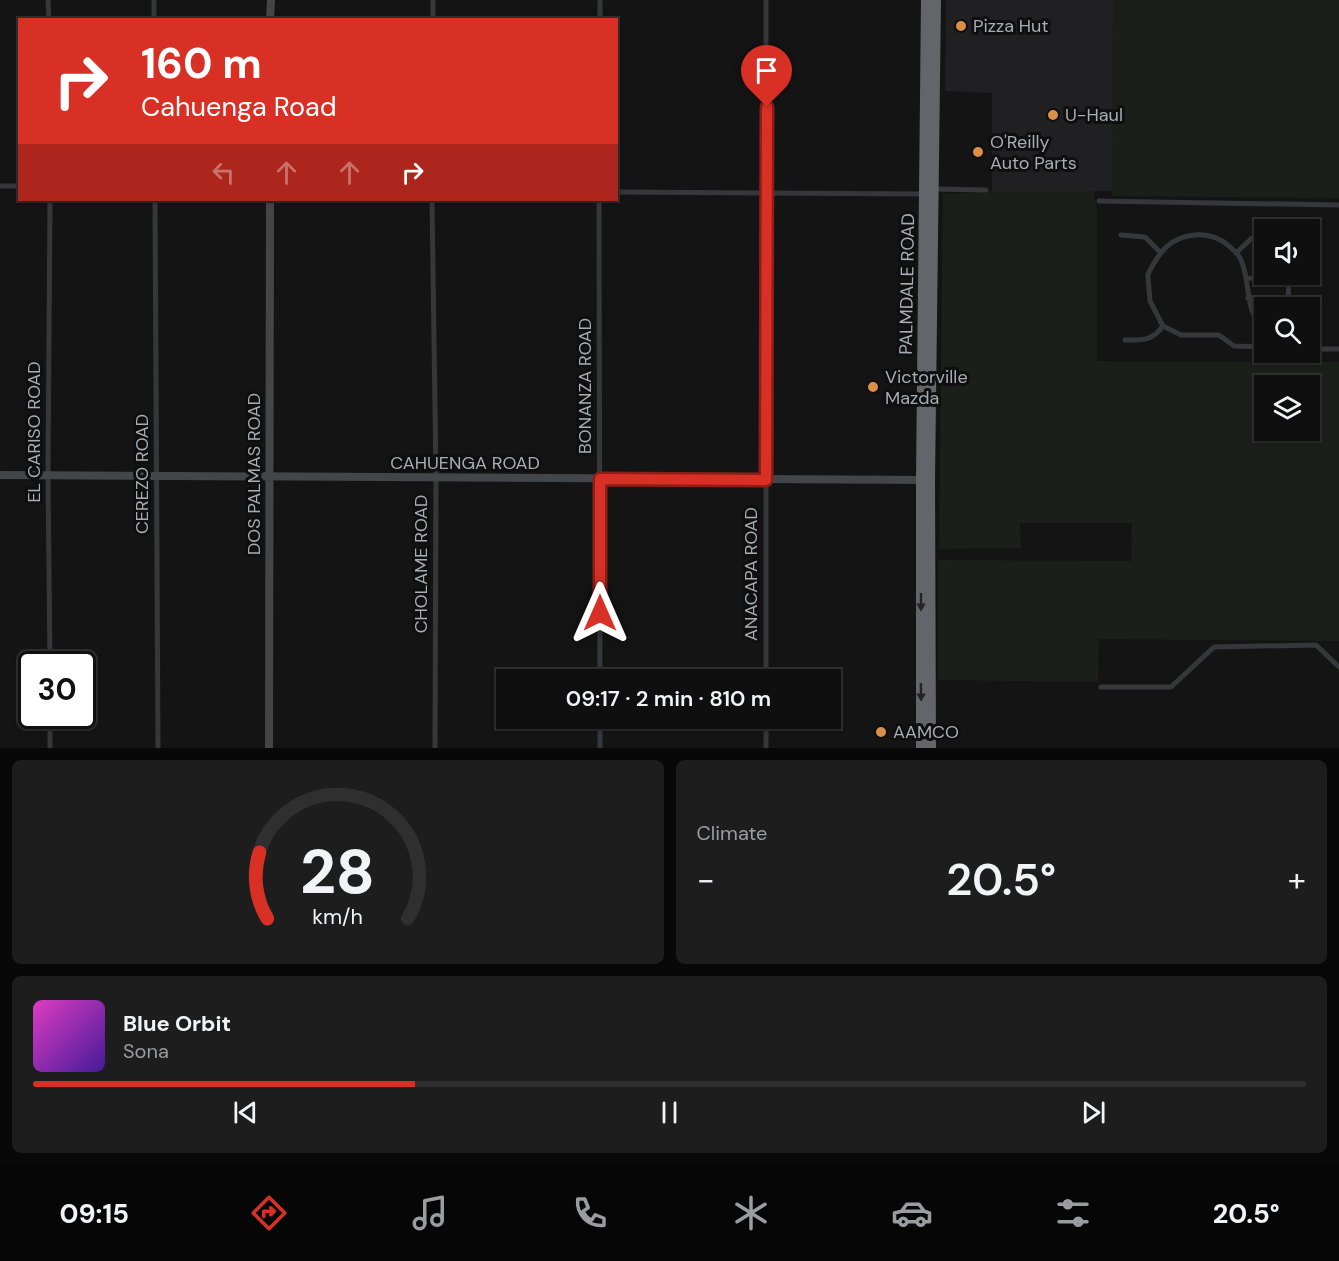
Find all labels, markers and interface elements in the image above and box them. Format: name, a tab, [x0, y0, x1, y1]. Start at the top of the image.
place label: Pizza Hut	[973, 14, 1048, 38]
marker: Pizza Hut	[954, 19, 968, 33]
text: 160 m	[141, 36, 262, 91]
icon: right	[42, 42, 120, 120]
pin	[741, 45, 792, 107]
icon: arrive	[750, 54, 783, 87]
text: Cahuenga Road	[141, 89, 337, 124]
place label: U-Haul	[1065, 103, 1123, 127]
marker: U-Haul	[1046, 108, 1060, 122]
place label: O'Reilly Auto Parts	[990, 130, 1077, 175]
marker: O'Reilly Auto Parts	[971, 145, 985, 159]
icon: left	[207, 156, 240, 189]
icon: ahead	[270, 156, 303, 189]
icon: ahead	[333, 156, 366, 189]
icon: right	[396, 156, 429, 189]
street label: PALMDALE ROAD	[894, 213, 920, 355]
map controls	[1254, 219, 1320, 441]
button: sound	[1254, 219, 1320, 285]
button: search	[1254, 297, 1320, 363]
street label: BONANZA ROAD	[573, 318, 597, 454]
street label: EL CARISO ROAD	[22, 361, 46, 503]
place label: Victorville Mazda	[885, 365, 968, 410]
button: layers	[1254, 375, 1320, 441]
marker: Victorville Mazda	[866, 380, 880, 394]
street label: DOS PALMAS ROAD	[242, 393, 266, 555]
street label: CEREZO ROAD	[130, 414, 154, 534]
street label: CAHUENGA ROAD	[390, 451, 540, 475]
street label: CHOLAME ROAD	[409, 495, 433, 633]
street label: ANACAPA ROAD	[739, 507, 763, 641]
position arrow	[568, 581, 632, 645]
one-way arrow	[916, 592, 926, 611]
speed limit sign: 30	[18, 651, 96, 729]
one-way arrow	[916, 682, 925, 701]
text: 09:17 · 2 min · 810 m	[566, 684, 771, 713]
place label: AAMCO	[893, 720, 959, 744]
marker: AAMCO	[874, 725, 888, 739]
text: Climate	[697, 820, 767, 846]
text: 28	[300, 831, 375, 912]
text: 20.5°	[946, 850, 1056, 909]
text: −	[697, 858, 715, 901]
text: +	[1288, 858, 1306, 901]
text: km/h	[312, 903, 363, 931]
text: Blue Orbit	[123, 1009, 231, 1038]
text: Sona	[123, 1038, 169, 1064]
icon: previous	[229, 1096, 262, 1129]
icon: pause	[653, 1096, 686, 1129]
icon: next	[1077, 1096, 1110, 1129]
icon: directions	[248, 1192, 290, 1234]
icon: music	[409, 1192, 451, 1234]
icon: phone	[569, 1192, 611, 1234]
icon: climate	[730, 1192, 772, 1234]
icon: car	[891, 1192, 933, 1234]
icon: filters	[1052, 1192, 1094, 1234]
text: 09:15	[59, 1196, 129, 1231]
text: 20.5°	[1213, 1196, 1280, 1231]

